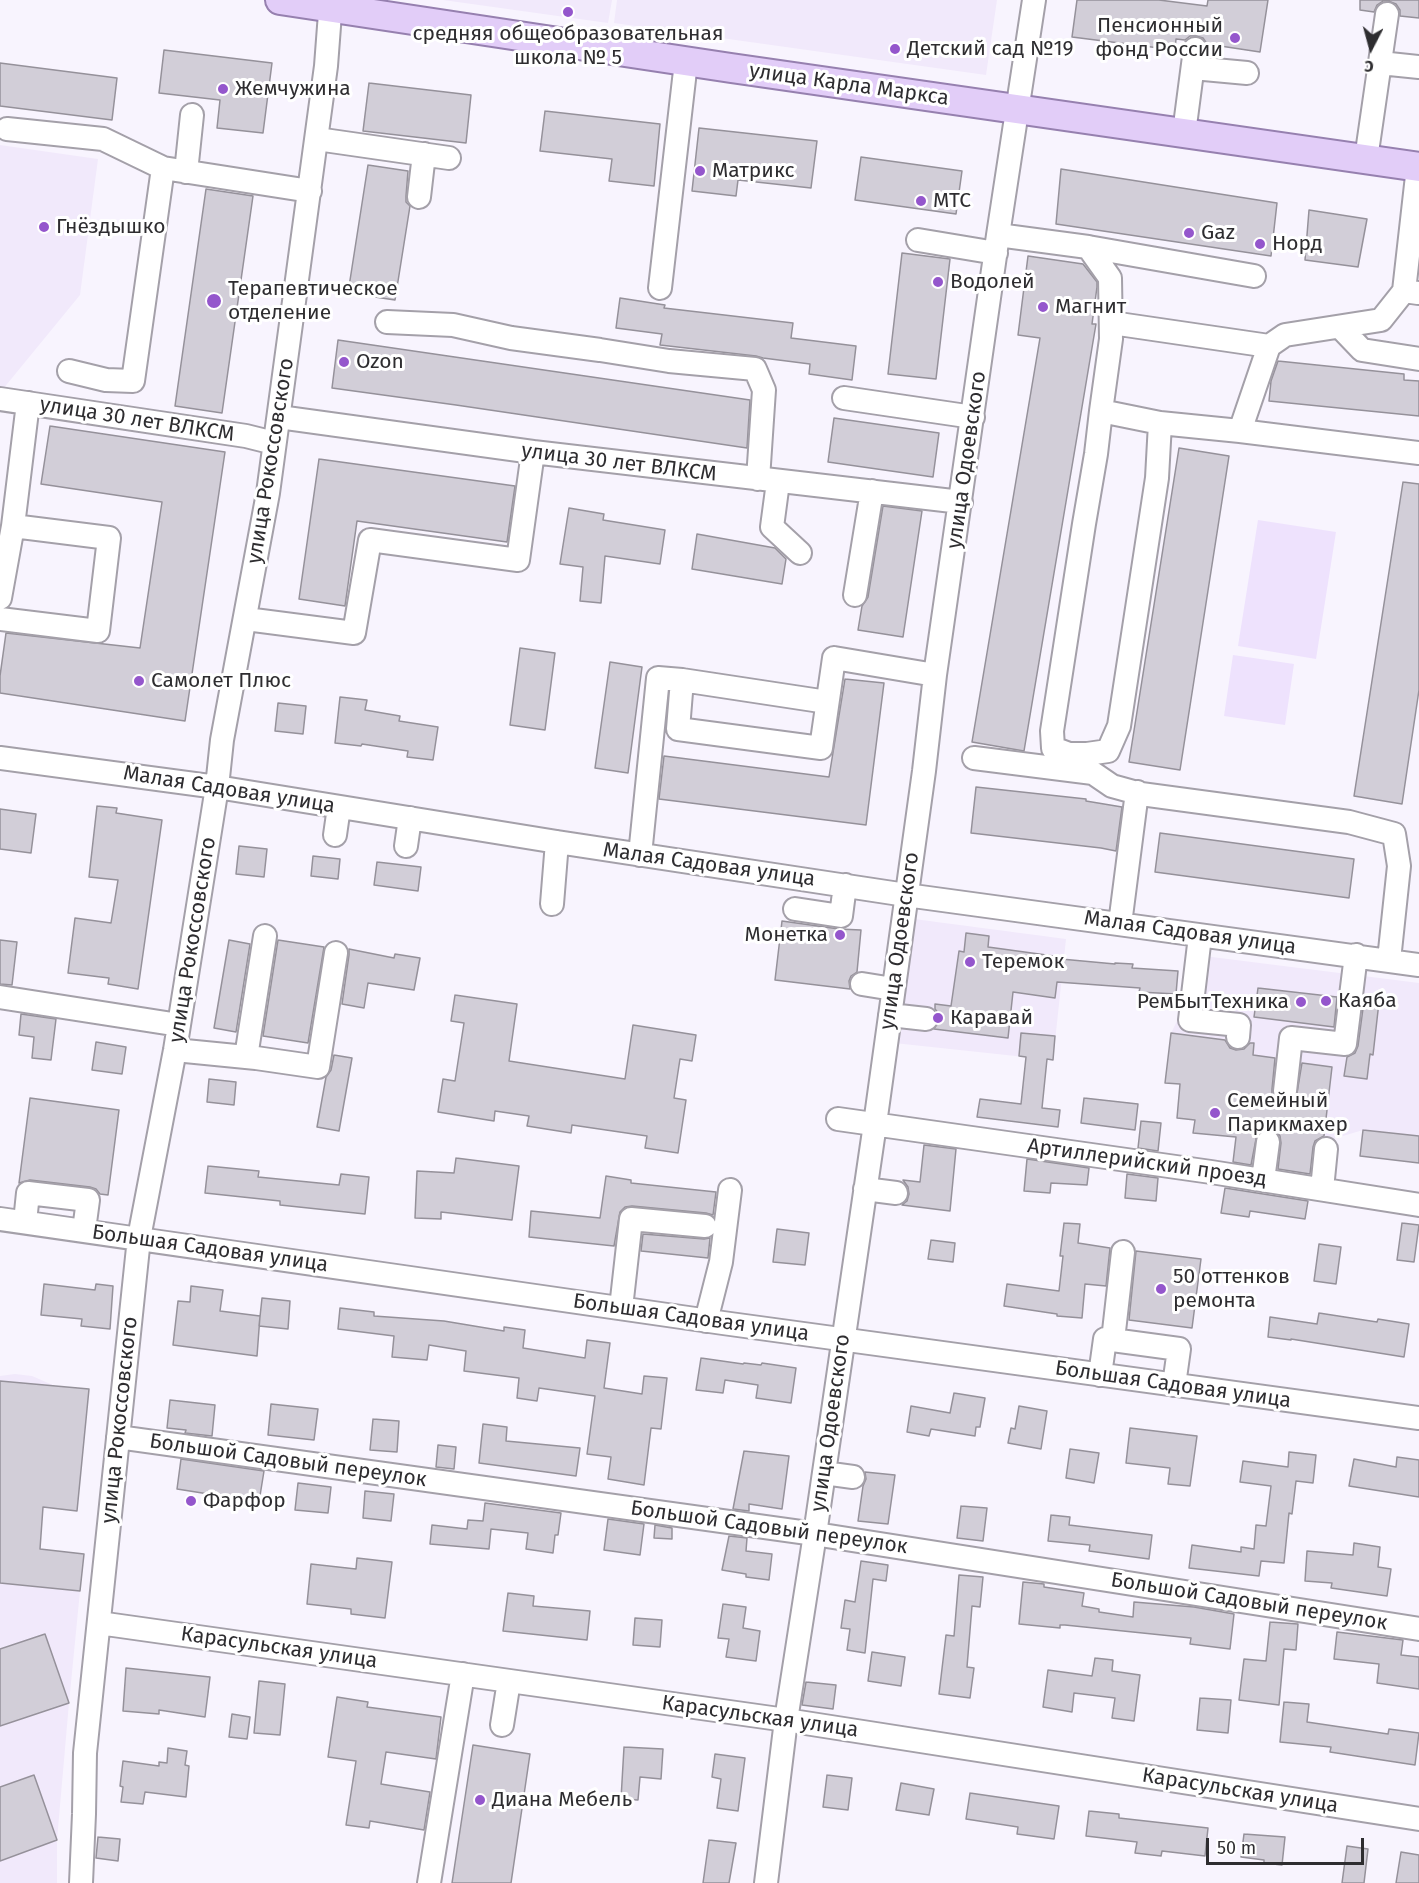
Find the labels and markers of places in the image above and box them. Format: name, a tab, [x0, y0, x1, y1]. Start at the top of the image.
marker: средняя общеобразовательная школа № 5	[561, 5, 575, 19]
place label: Пенсионный фонд России	[1095, 13, 1223, 63]
place label: средняя общеобразовательная школа № 5	[413, 21, 723, 71]
marker: Пенсионный фонд России	[1228, 31, 1242, 45]
place label: Детский сад №19	[907, 36, 1074, 62]
marker: Детский сад №19	[888, 42, 902, 56]
place label: Жемчужина	[235, 76, 351, 102]
marker: Жемчужина	[216, 82, 230, 96]
place label: Матрикс	[712, 158, 795, 184]
marker: Матрикс	[693, 164, 707, 178]
place label: МТС	[933, 188, 971, 214]
marker: МТС	[914, 194, 928, 208]
place label: Гнёздышко	[56, 214, 165, 240]
marker: Гнёздышко	[37, 220, 51, 234]
place label: Gaz	[1201, 220, 1235, 246]
marker: Gaz	[1182, 226, 1196, 240]
place label: Норд	[1272, 231, 1323, 257]
marker: Норд	[1253, 237, 1267, 251]
place label: Водолей	[950, 269, 1035, 295]
marker: Водолей	[931, 275, 945, 289]
place label: Терапевтическое отделение	[228, 276, 398, 326]
marker: Терапевтическое отделение	[205, 292, 223, 310]
place label: Магнит	[1055, 294, 1126, 320]
marker: Магнит	[1036, 300, 1050, 314]
place label: Ozon	[356, 349, 404, 375]
marker: Ozon	[337, 355, 351, 369]
place label: Самолет Плюс	[151, 668, 291, 694]
marker: Самолет Плюс	[132, 674, 146, 688]
place label: Монетка	[745, 922, 828, 948]
marker: Монетка	[833, 928, 847, 942]
place label: Теремок	[982, 949, 1064, 975]
marker: Теремок	[963, 955, 977, 969]
place label: Каяба	[1338, 988, 1397, 1014]
place label: РемБытТехника	[1137, 989, 1289, 1015]
marker: Каяба	[1319, 994, 1333, 1008]
marker: РемБытТехника	[1294, 995, 1308, 1009]
place label: Каравай	[950, 1005, 1033, 1031]
marker: Каравай	[931, 1011, 945, 1025]
place label: Семейный Парикмахер	[1227, 1088, 1348, 1138]
marker: Семейный Парикмахер	[1208, 1106, 1222, 1120]
place label: 50 оттенков ремонта	[1173, 1264, 1290, 1314]
marker: 50 оттенков ремонта	[1154, 1282, 1168, 1296]
place label: Фарфор	[203, 1488, 286, 1514]
marker: Фарфор	[184, 1494, 198, 1508]
place label: Диана Мебель	[492, 1787, 632, 1813]
marker: Диана Мебель	[473, 1793, 487, 1807]

